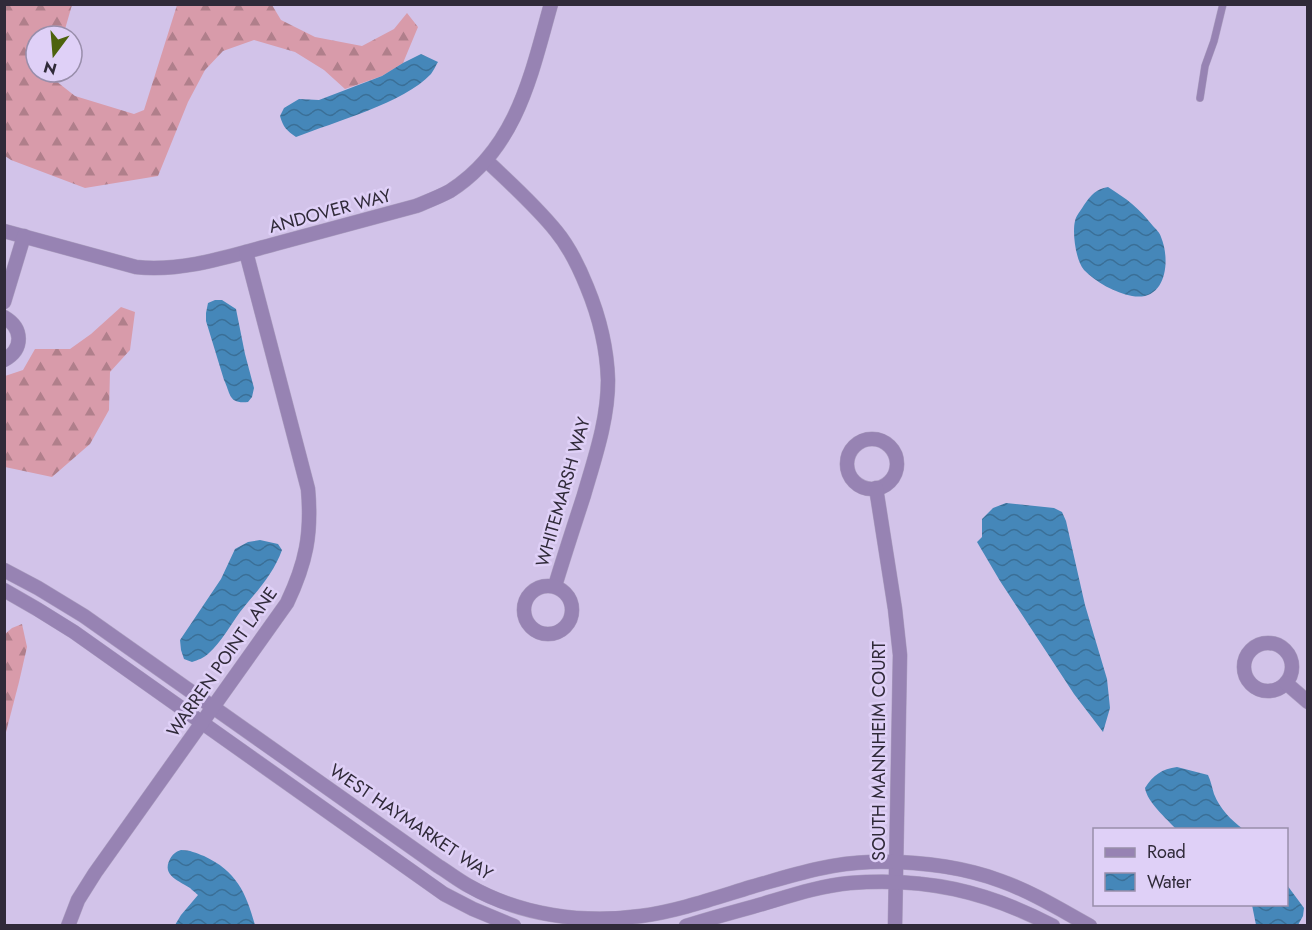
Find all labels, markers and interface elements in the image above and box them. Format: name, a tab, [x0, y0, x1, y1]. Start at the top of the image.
north arrow	[24, 24, 84, 84]
text: N	[41, 55, 59, 81]
street label: ANDOVER WAY	[266, 182, 395, 240]
street label: WHITEMARSH WAY	[529, 413, 597, 570]
street label: WARREN POINT LANE	[160, 582, 284, 742]
street label: SOUTH MANNHEIM COURT	[866, 640, 892, 861]
street label: WEST HAYMARKET WAY	[324, 758, 499, 887]
legend	[1093, 828, 1288, 906]
text: Road	[1147, 839, 1186, 865]
text: Water	[1147, 869, 1192, 895]

